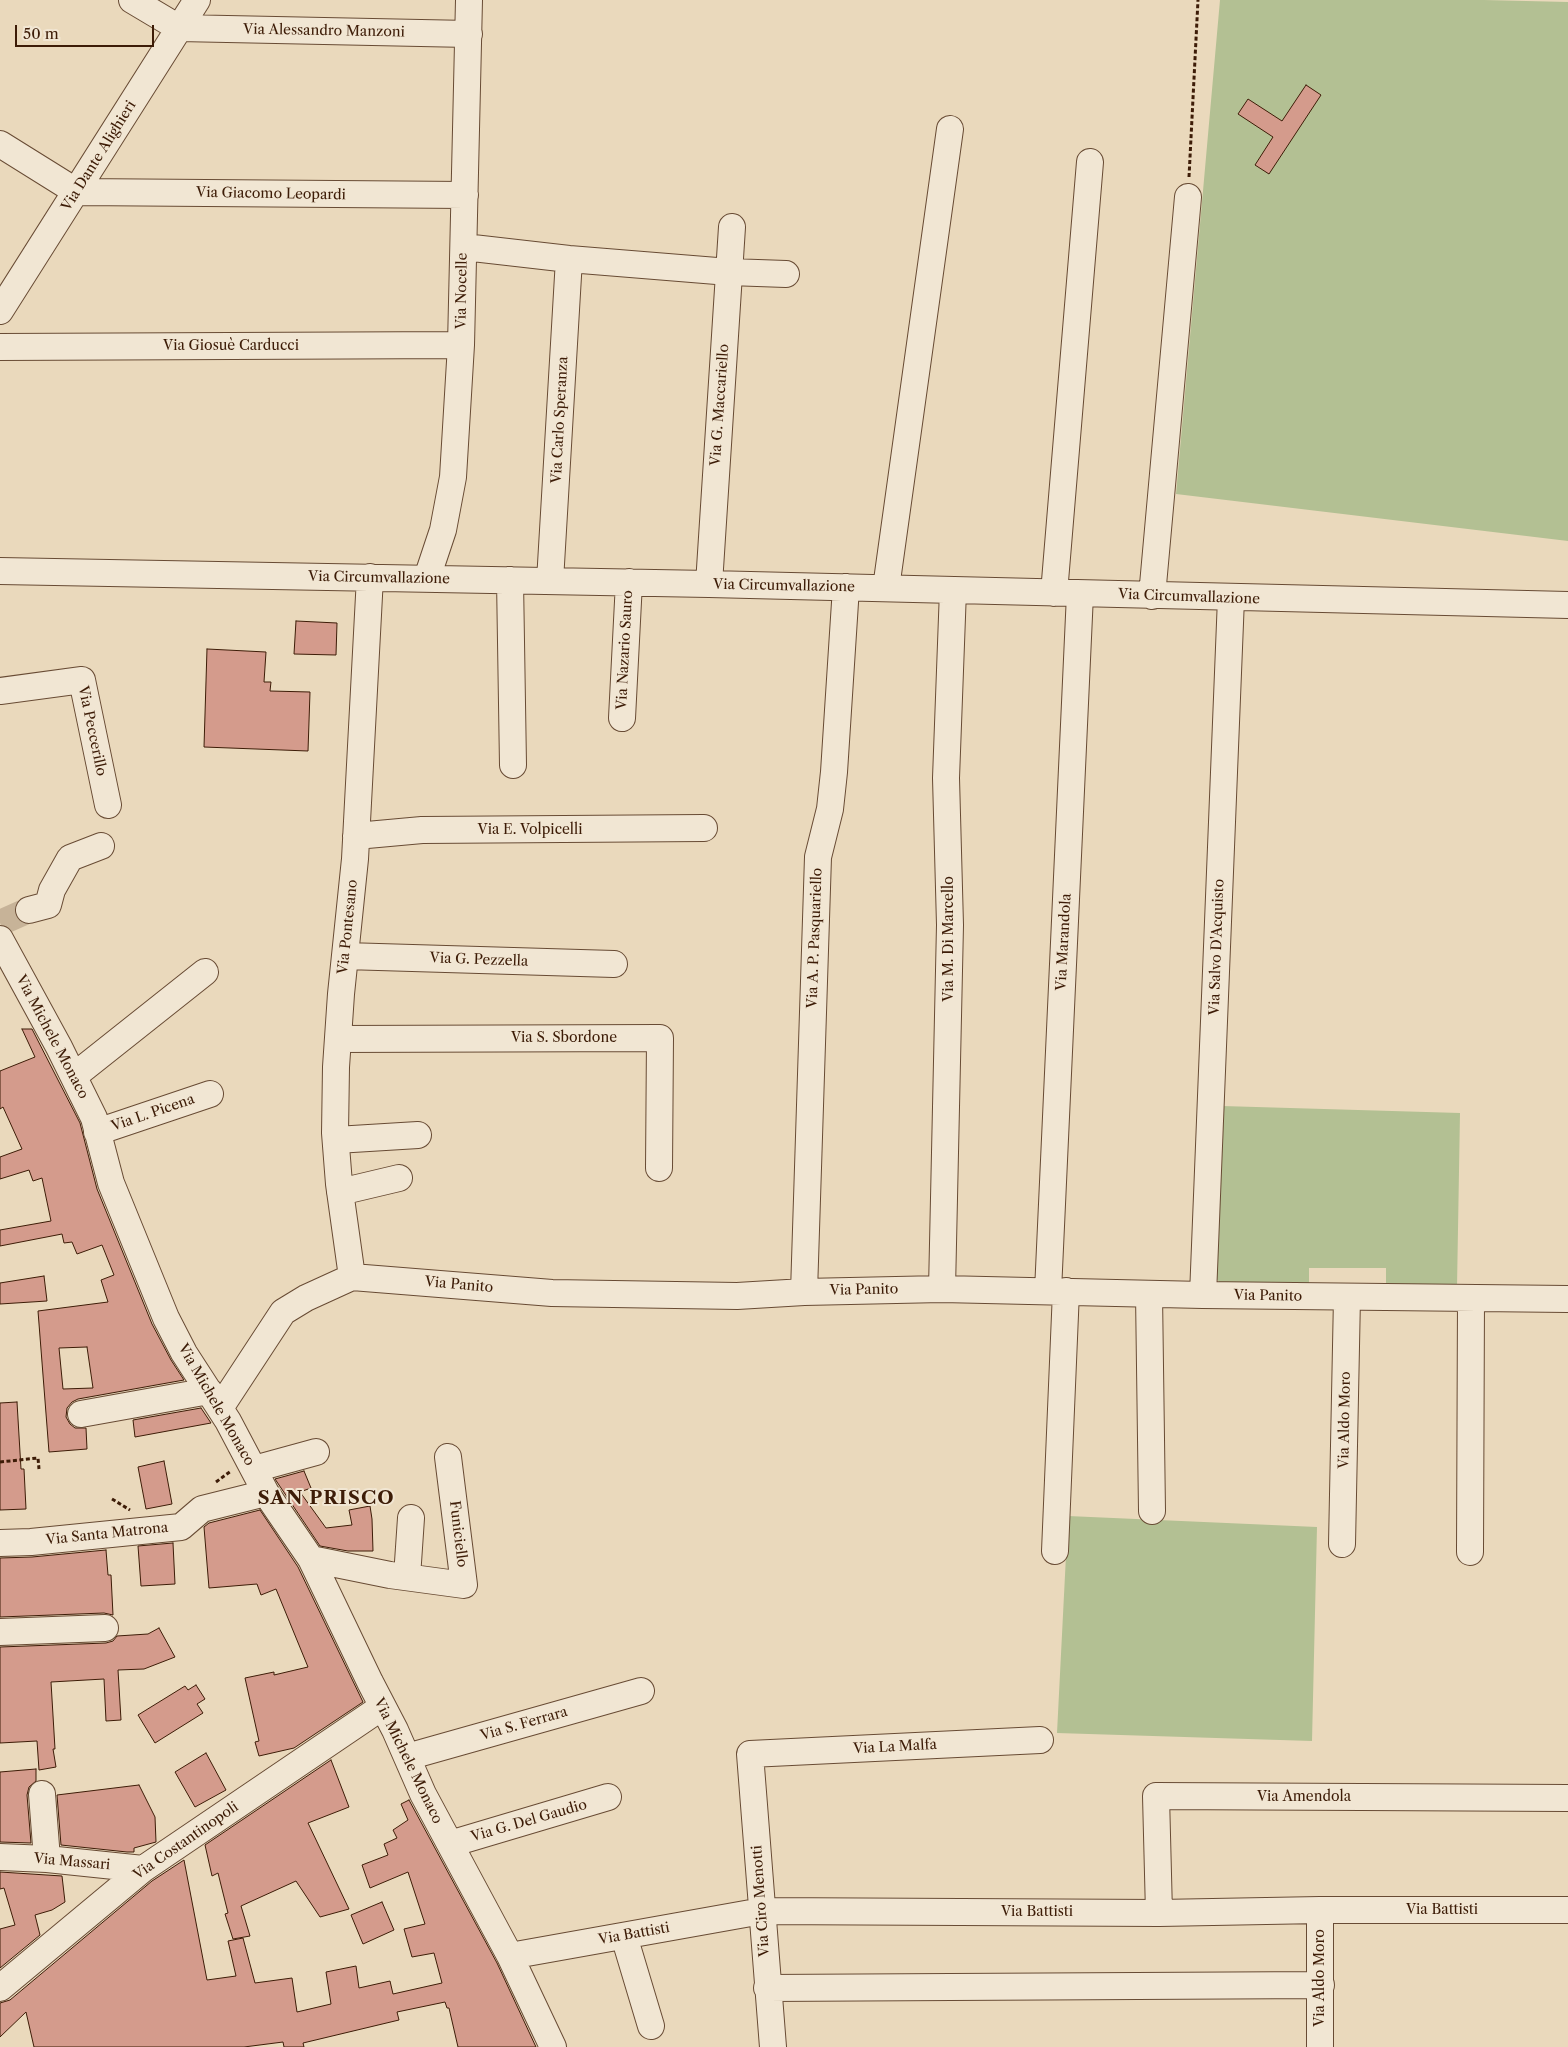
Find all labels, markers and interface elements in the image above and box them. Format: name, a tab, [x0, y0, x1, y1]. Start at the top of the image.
scale bar	[18, 15, 156, 47]
street label: Via Alessandro Manzoni	[243, 21, 405, 41]
text: 50 m	[23, 24, 59, 43]
street label: Via Dante Alighieri	[58, 98, 140, 214]
street label: Via Giacomo Leopardi	[196, 184, 346, 204]
street label: Via Nocelle	[453, 253, 471, 329]
street label: Via Giosuè Carducci	[163, 338, 299, 354]
street label: Via G. Maccariello	[707, 343, 733, 467]
street label: Via Carlo Speranza	[548, 356, 572, 484]
street label: Via Circumvallazione	[308, 568, 450, 588]
street label: Via Circumvallazione	[713, 576, 855, 596]
street label: Via Circumvallazione	[1118, 586, 1260, 608]
street label: Via Nazario Sauro	[613, 590, 637, 710]
street label: Via Peccerillo	[74, 684, 110, 778]
street label: Via E. Volpicelli	[478, 822, 582, 838]
street label: Via A. P. Pasquariello	[804, 867, 826, 1009]
street label: Via M. Di Marcello	[941, 876, 957, 1002]
street label: Via Salvo D'Acquisto	[1206, 878, 1228, 1016]
street label: Via Pontesano	[335, 879, 361, 975]
street label: Via Marandola	[1053, 893, 1075, 991]
street label: Via G. Pezzella	[429, 950, 529, 970]
street label: Via Michele Monaco	[12, 972, 92, 1102]
street label: Via S. Sbordone	[511, 1030, 617, 1046]
street label: Via L. Picena	[109, 1091, 197, 1135]
street label: Via Panito	[424, 1274, 494, 1296]
street label: Via Panito	[830, 1281, 898, 1299]
street label: Via Panito	[1234, 1287, 1302, 1305]
street label: Via Michele Monaco	[174, 1341, 258, 1469]
street label: Via Aldo Moro	[1336, 1371, 1354, 1469]
district label: SAN PRISCO	[256, 1488, 396, 1510]
street label: Funiciello	[446, 1500, 470, 1568]
street label: Via Santa Matrona	[45, 1519, 169, 1549]
street label: Via Michele Monaco	[370, 1695, 446, 1827]
street label: Via S. Ferrara	[478, 1704, 570, 1744]
street label: Via La Malfa	[853, 1736, 937, 1758]
street label: Via Amendola	[1257, 1789, 1351, 1805]
street label: Via G. Del Gaudio	[469, 1796, 589, 1846]
street label: Via Costantinopoli	[130, 1799, 242, 1883]
street label: Via Ciro Menotti	[749, 1845, 773, 1957]
street label: Via Massari	[33, 1850, 111, 1874]
street label: Via Battisti	[1406, 1902, 1478, 1918]
street label: Via Battisti	[1001, 1904, 1073, 1920]
street label: Via Battisti	[597, 1919, 671, 1949]
street label: Via Aldo Moro	[1312, 1929, 1328, 2027]

